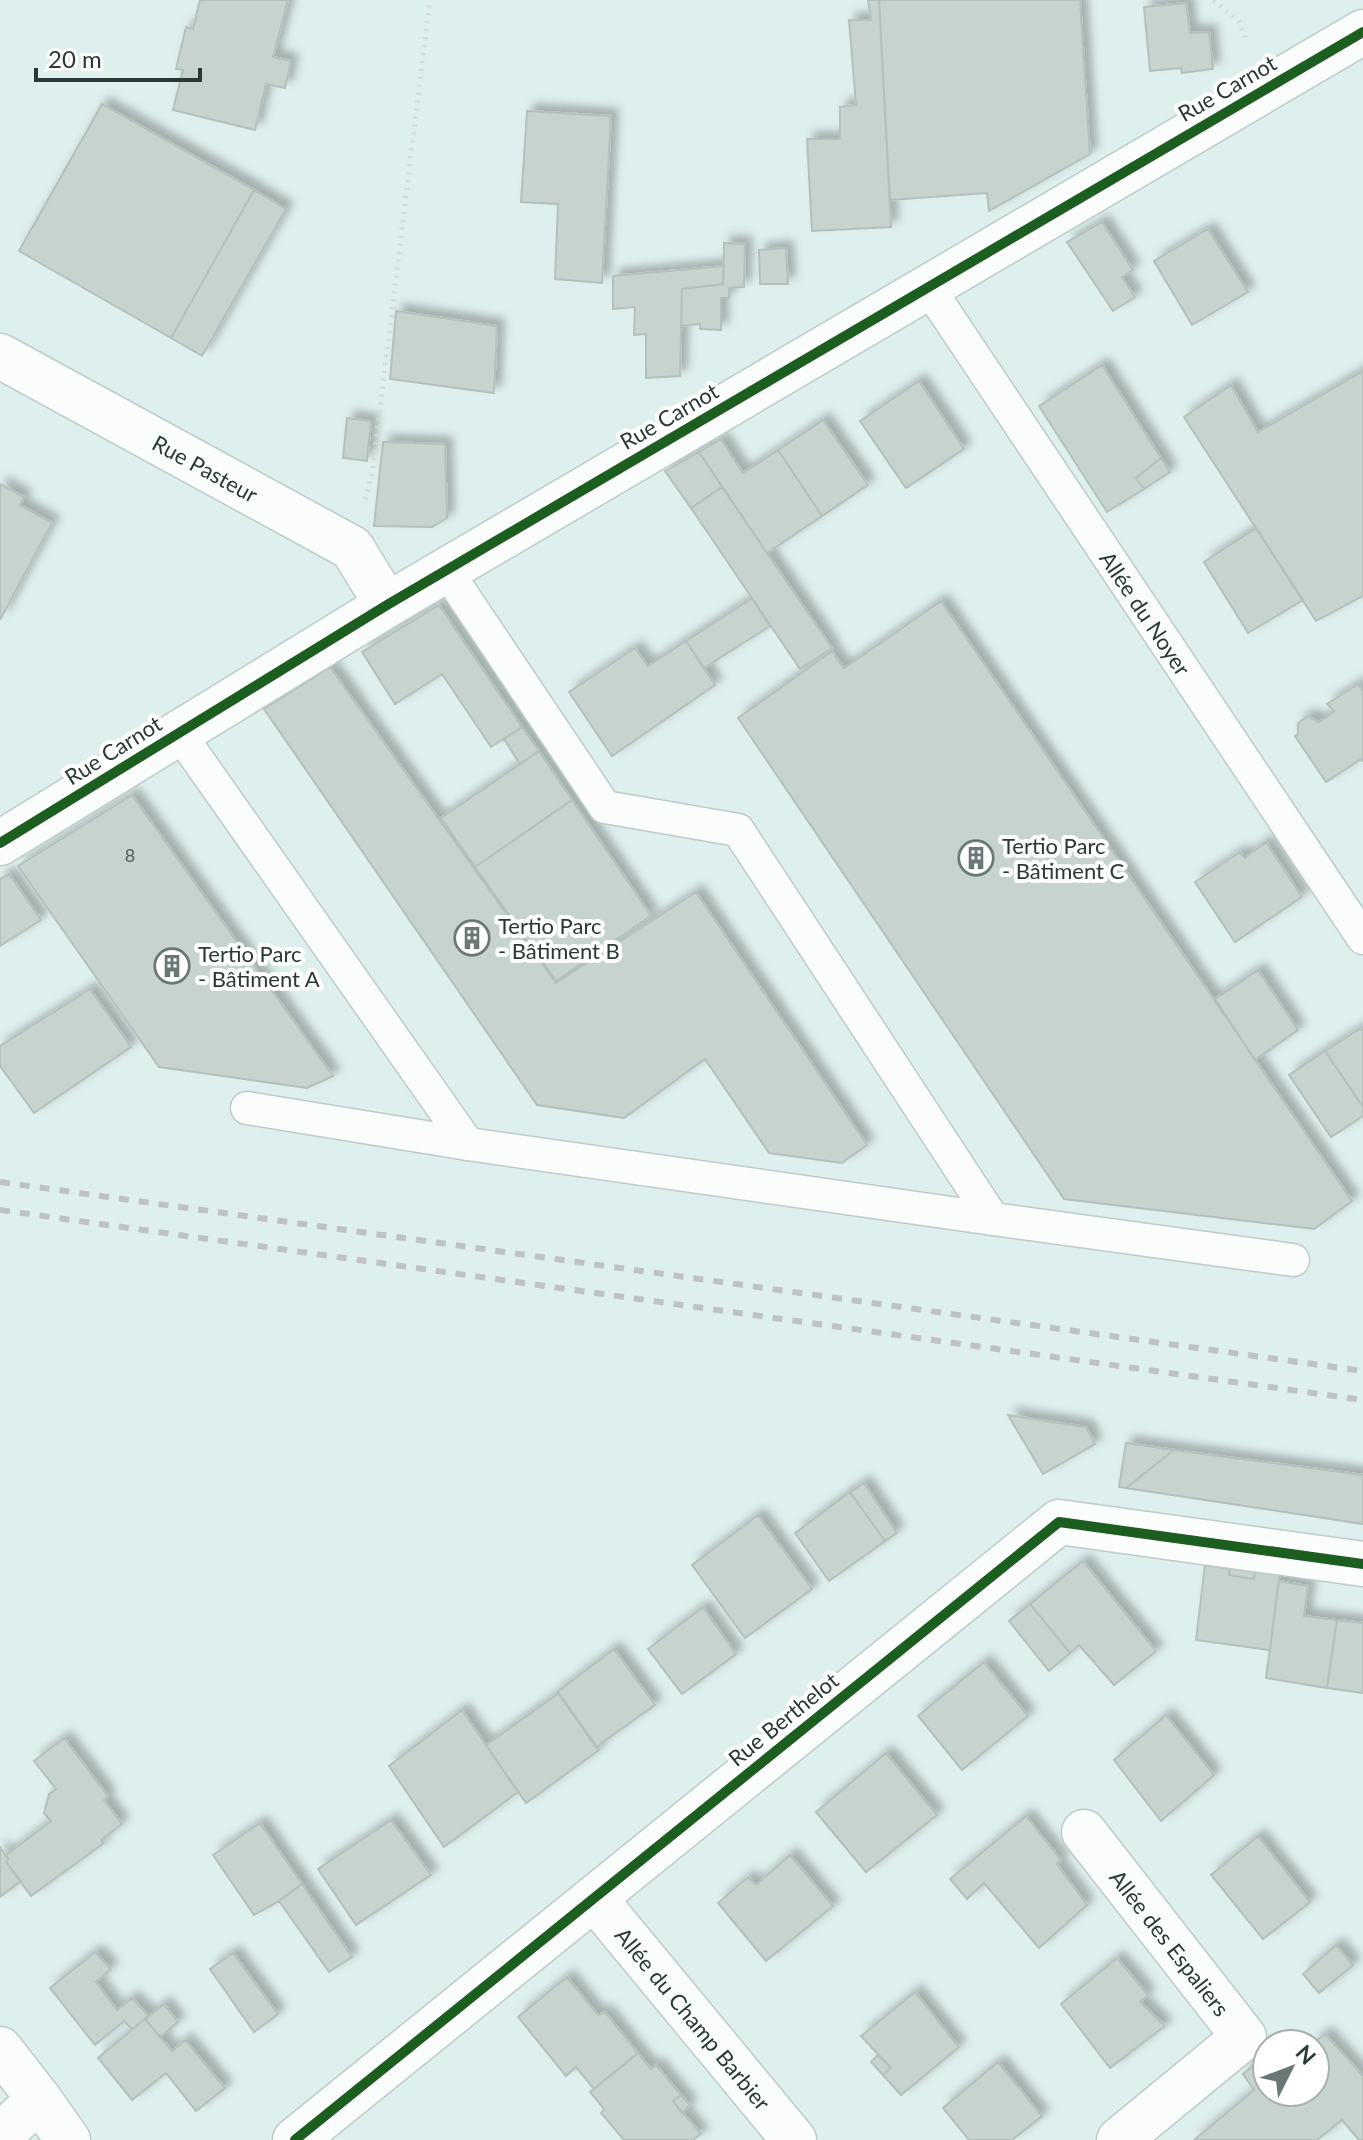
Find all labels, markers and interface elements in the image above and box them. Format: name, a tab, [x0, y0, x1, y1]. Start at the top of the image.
scale bar	[36, 32, 200, 82]
text: 20 m	[48, 44, 102, 73]
street label: Rue Carnot	[1173, 49, 1281, 127]
street label: Rue Carnot	[615, 377, 723, 455]
street label: Rue Pasteur	[148, 428, 263, 508]
street label: Allée du Noyer	[1095, 546, 1197, 680]
street label: Rue Carnot	[60, 710, 166, 790]
place label: Tertio Parc - Bâtiment C	[1002, 832, 1125, 884]
building icon: Tertio Parc - Bâtiment C	[957, 839, 995, 877]
house number: 8	[125, 844, 135, 866]
place label: Tertio Parc - Bâtiment B	[498, 912, 620, 964]
building icon: Tertio Parc - Bâtiment B	[453, 919, 491, 957]
place label: Tertio Parc - Bâtiment A	[198, 940, 320, 992]
building icon: Tertio Parc - Bâtiment A	[153, 947, 191, 985]
street label: Rue Berthelot	[723, 1666, 844, 1772]
street label: Allée des Espaliers	[1105, 1864, 1236, 2021]
street label: Allée du Champ Barbier	[610, 1922, 777, 2115]
north arrow	[1251, 2028, 1331, 2108]
text: N	[1291, 2039, 1322, 2070]

